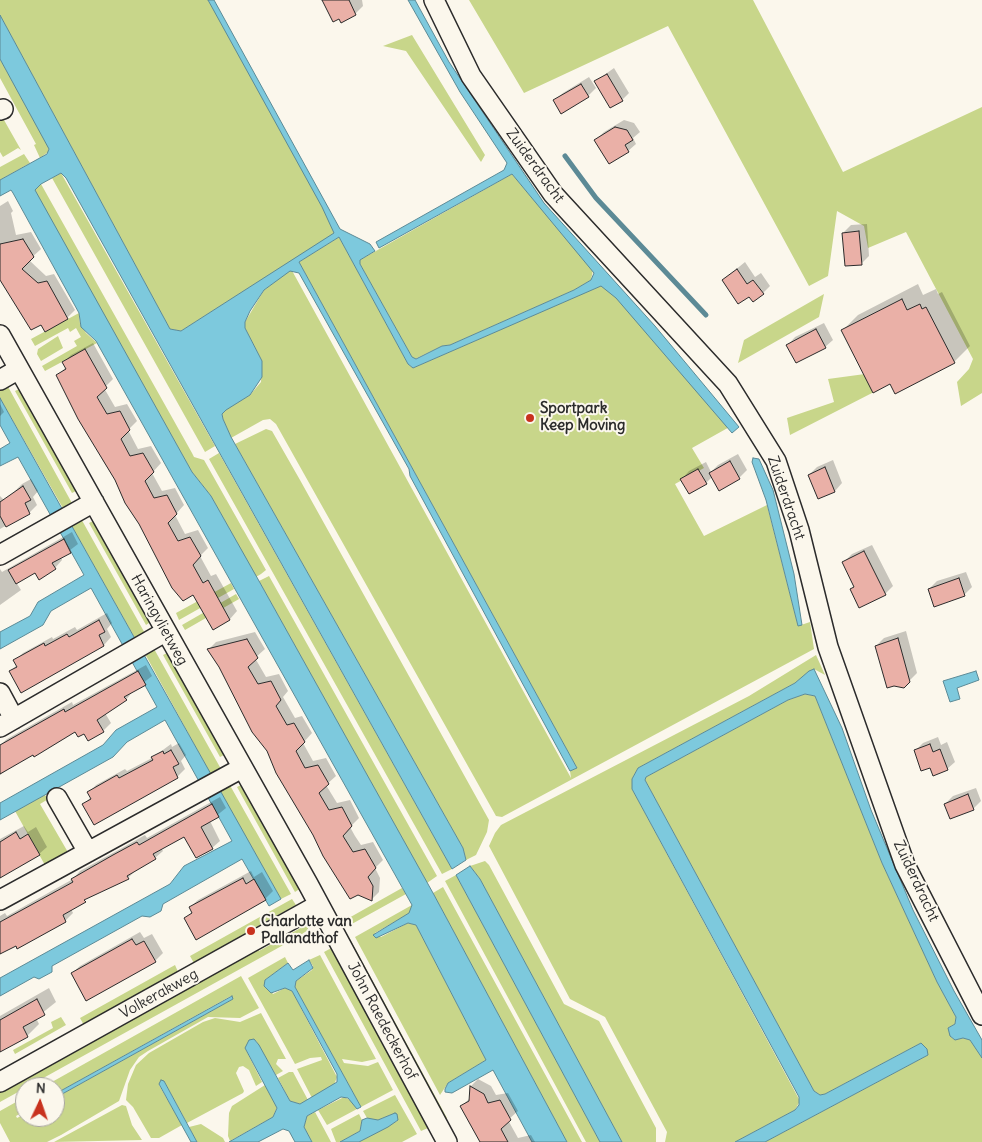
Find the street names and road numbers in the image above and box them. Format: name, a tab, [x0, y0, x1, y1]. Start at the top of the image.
street label: Zuiderdracht	[502, 125, 568, 207]
street label: Zuiderdracht	[763, 454, 809, 542]
street label: Haringvlietweg	[127, 571, 191, 669]
street label: Zuiderdracht	[889, 838, 943, 924]
street label: John Raedeckerhof	[343, 959, 421, 1083]
street label: Volkerakweg	[117, 965, 201, 1023]

